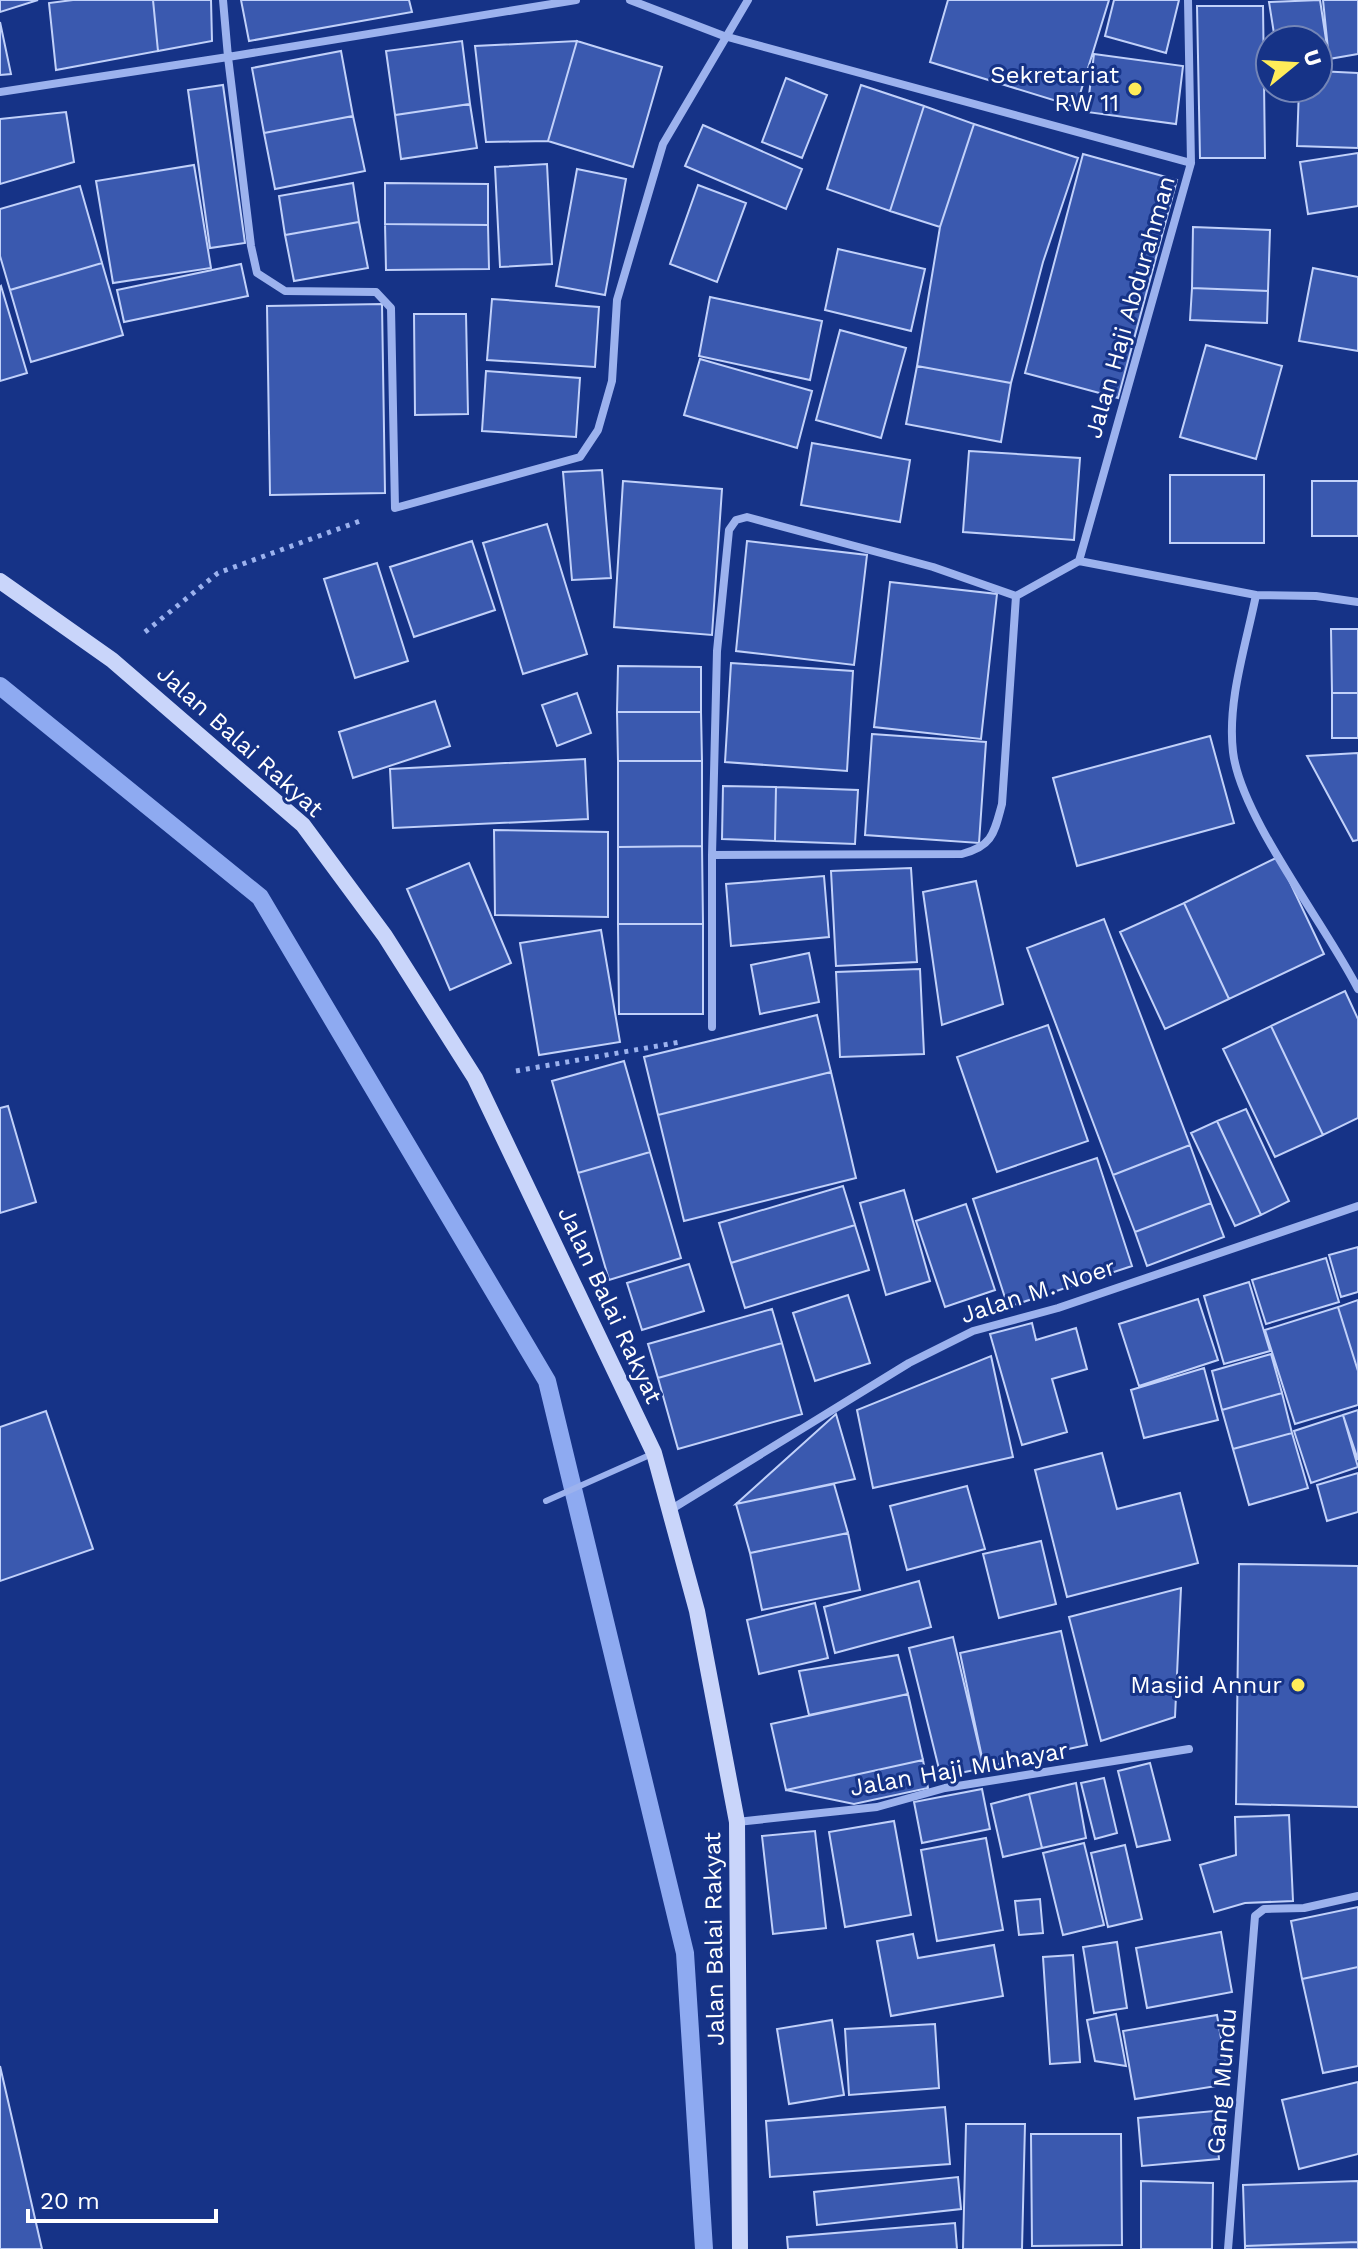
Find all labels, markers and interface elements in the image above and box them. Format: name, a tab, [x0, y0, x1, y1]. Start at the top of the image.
north arrow	[1254, 24, 1334, 104]
text: U	[1298, 47, 1327, 69]
place label: Sekretariat RW 11	[990, 61, 1119, 117]
marker: Sekretariat RW 11	[1126, 80, 1144, 98]
street label: Jalan Haji Abdurahman	[1079, 173, 1181, 441]
street label: Jalan Balai Rakyat	[151, 659, 329, 823]
street label: Jalan Balai Rakyat	[552, 1202, 668, 1408]
street label: Jalan M. Noer	[957, 1253, 1119, 1329]
place label: Masjid Annur	[1130, 1671, 1282, 1699]
marker: Masjid Annur	[1289, 1676, 1307, 1694]
street label: Jalan Haji Muhayar	[848, 1736, 1070, 1802]
street label: Jalan Balai Rakyat	[698, 1832, 730, 2046]
street label: Gang Mundu	[1202, 2007, 1242, 2155]
scale bar	[28, 2173, 216, 2223]
text: 20 m	[40, 2187, 100, 2215]

